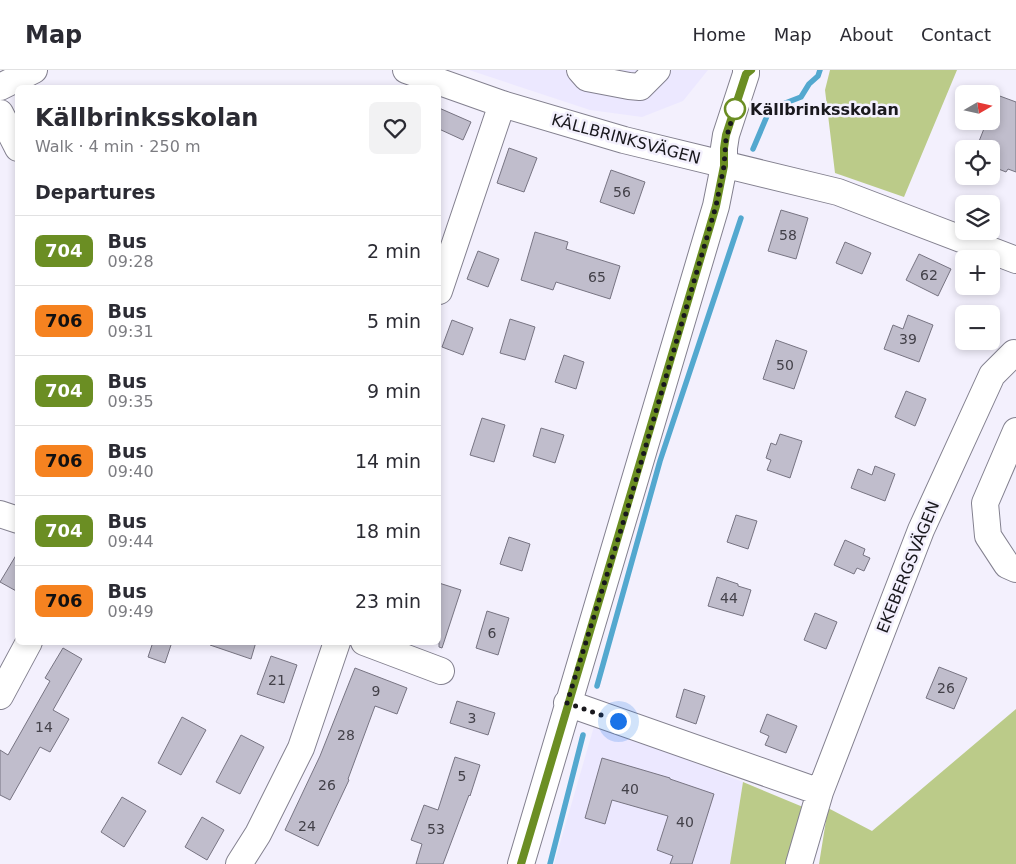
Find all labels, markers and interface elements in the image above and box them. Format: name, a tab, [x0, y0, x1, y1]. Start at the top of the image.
text: Map	[25, 21, 82, 49]
text: Home	[693, 24, 746, 45]
text: Map	[774, 24, 812, 45]
text: About	[840, 24, 893, 45]
text: Contact	[921, 24, 991, 45]
north arrow	[955, 85, 1000, 130]
map controls	[955, 85, 1000, 350]
marker: Källbrinksskolan	[724, 98, 746, 120]
place label: Källbrinksskolan	[750, 100, 899, 119]
button: heart	[369, 102, 421, 154]
text: Källbrinksskolan	[35, 104, 258, 132]
street label: KÄLLBRINKSVÄGEN	[549, 110, 703, 168]
text: Walk · 4 min · 250 m	[35, 137, 200, 156]
button: locate	[955, 140, 1000, 185]
text: Departures	[35, 181, 156, 203]
house number: 56	[613, 184, 631, 200]
button: layers	[955, 195, 1000, 240]
house number: 58	[779, 227, 797, 243]
text: Bus	[108, 230, 147, 252]
text: 704	[45, 240, 83, 261]
text: 2 min	[367, 240, 421, 262]
button: +	[955, 250, 1000, 295]
text: 09:28	[108, 252, 154, 271]
house number: 62	[920, 267, 938, 283]
house number: 65	[588, 269, 606, 285]
text: Bus	[108, 300, 147, 322]
button: −	[955, 305, 1000, 350]
text: 706	[45, 310, 83, 331]
text: 5 min	[367, 310, 421, 332]
text: 09:31	[108, 322, 154, 341]
house number: 39	[899, 331, 917, 347]
house number: 50	[776, 357, 794, 373]
text: Bus	[108, 370, 147, 392]
text: 704	[45, 380, 83, 401]
text: 9 min	[367, 380, 421, 402]
text: 09:35	[108, 392, 154, 411]
text: Bus	[108, 440, 147, 462]
text: 706	[45, 450, 83, 471]
text: 14 min	[355, 450, 421, 472]
text: 09:40	[108, 462, 154, 481]
street label: EKEBERGSVÄGEN	[873, 498, 943, 636]
text: Bus	[108, 510, 147, 532]
text: 704	[45, 520, 83, 541]
text: 18 min	[355, 520, 421, 542]
text: 09:44	[108, 532, 154, 551]
text: Bus	[108, 580, 147, 602]
text: 706	[45, 590, 83, 611]
text: 23 min	[355, 590, 421, 612]
house number: 44	[720, 590, 738, 606]
text: 09:49	[108, 602, 154, 621]
house number: 6	[488, 625, 497, 641]
house number: 21	[268, 672, 286, 688]
house number: 26	[937, 680, 955, 696]
house number: 9	[372, 683, 380, 699]
your location	[606, 709, 631, 734]
house number: 3	[468, 710, 476, 726]
house number: 14	[35, 719, 53, 735]
house number: 28	[337, 727, 355, 743]
house number: 5	[458, 768, 466, 784]
house number: 26	[318, 777, 336, 793]
house number: 40	[621, 781, 639, 797]
house number: 40	[676, 814, 694, 830]
house number: 24	[298, 818, 316, 834]
house number: 53	[427, 821, 445, 837]

